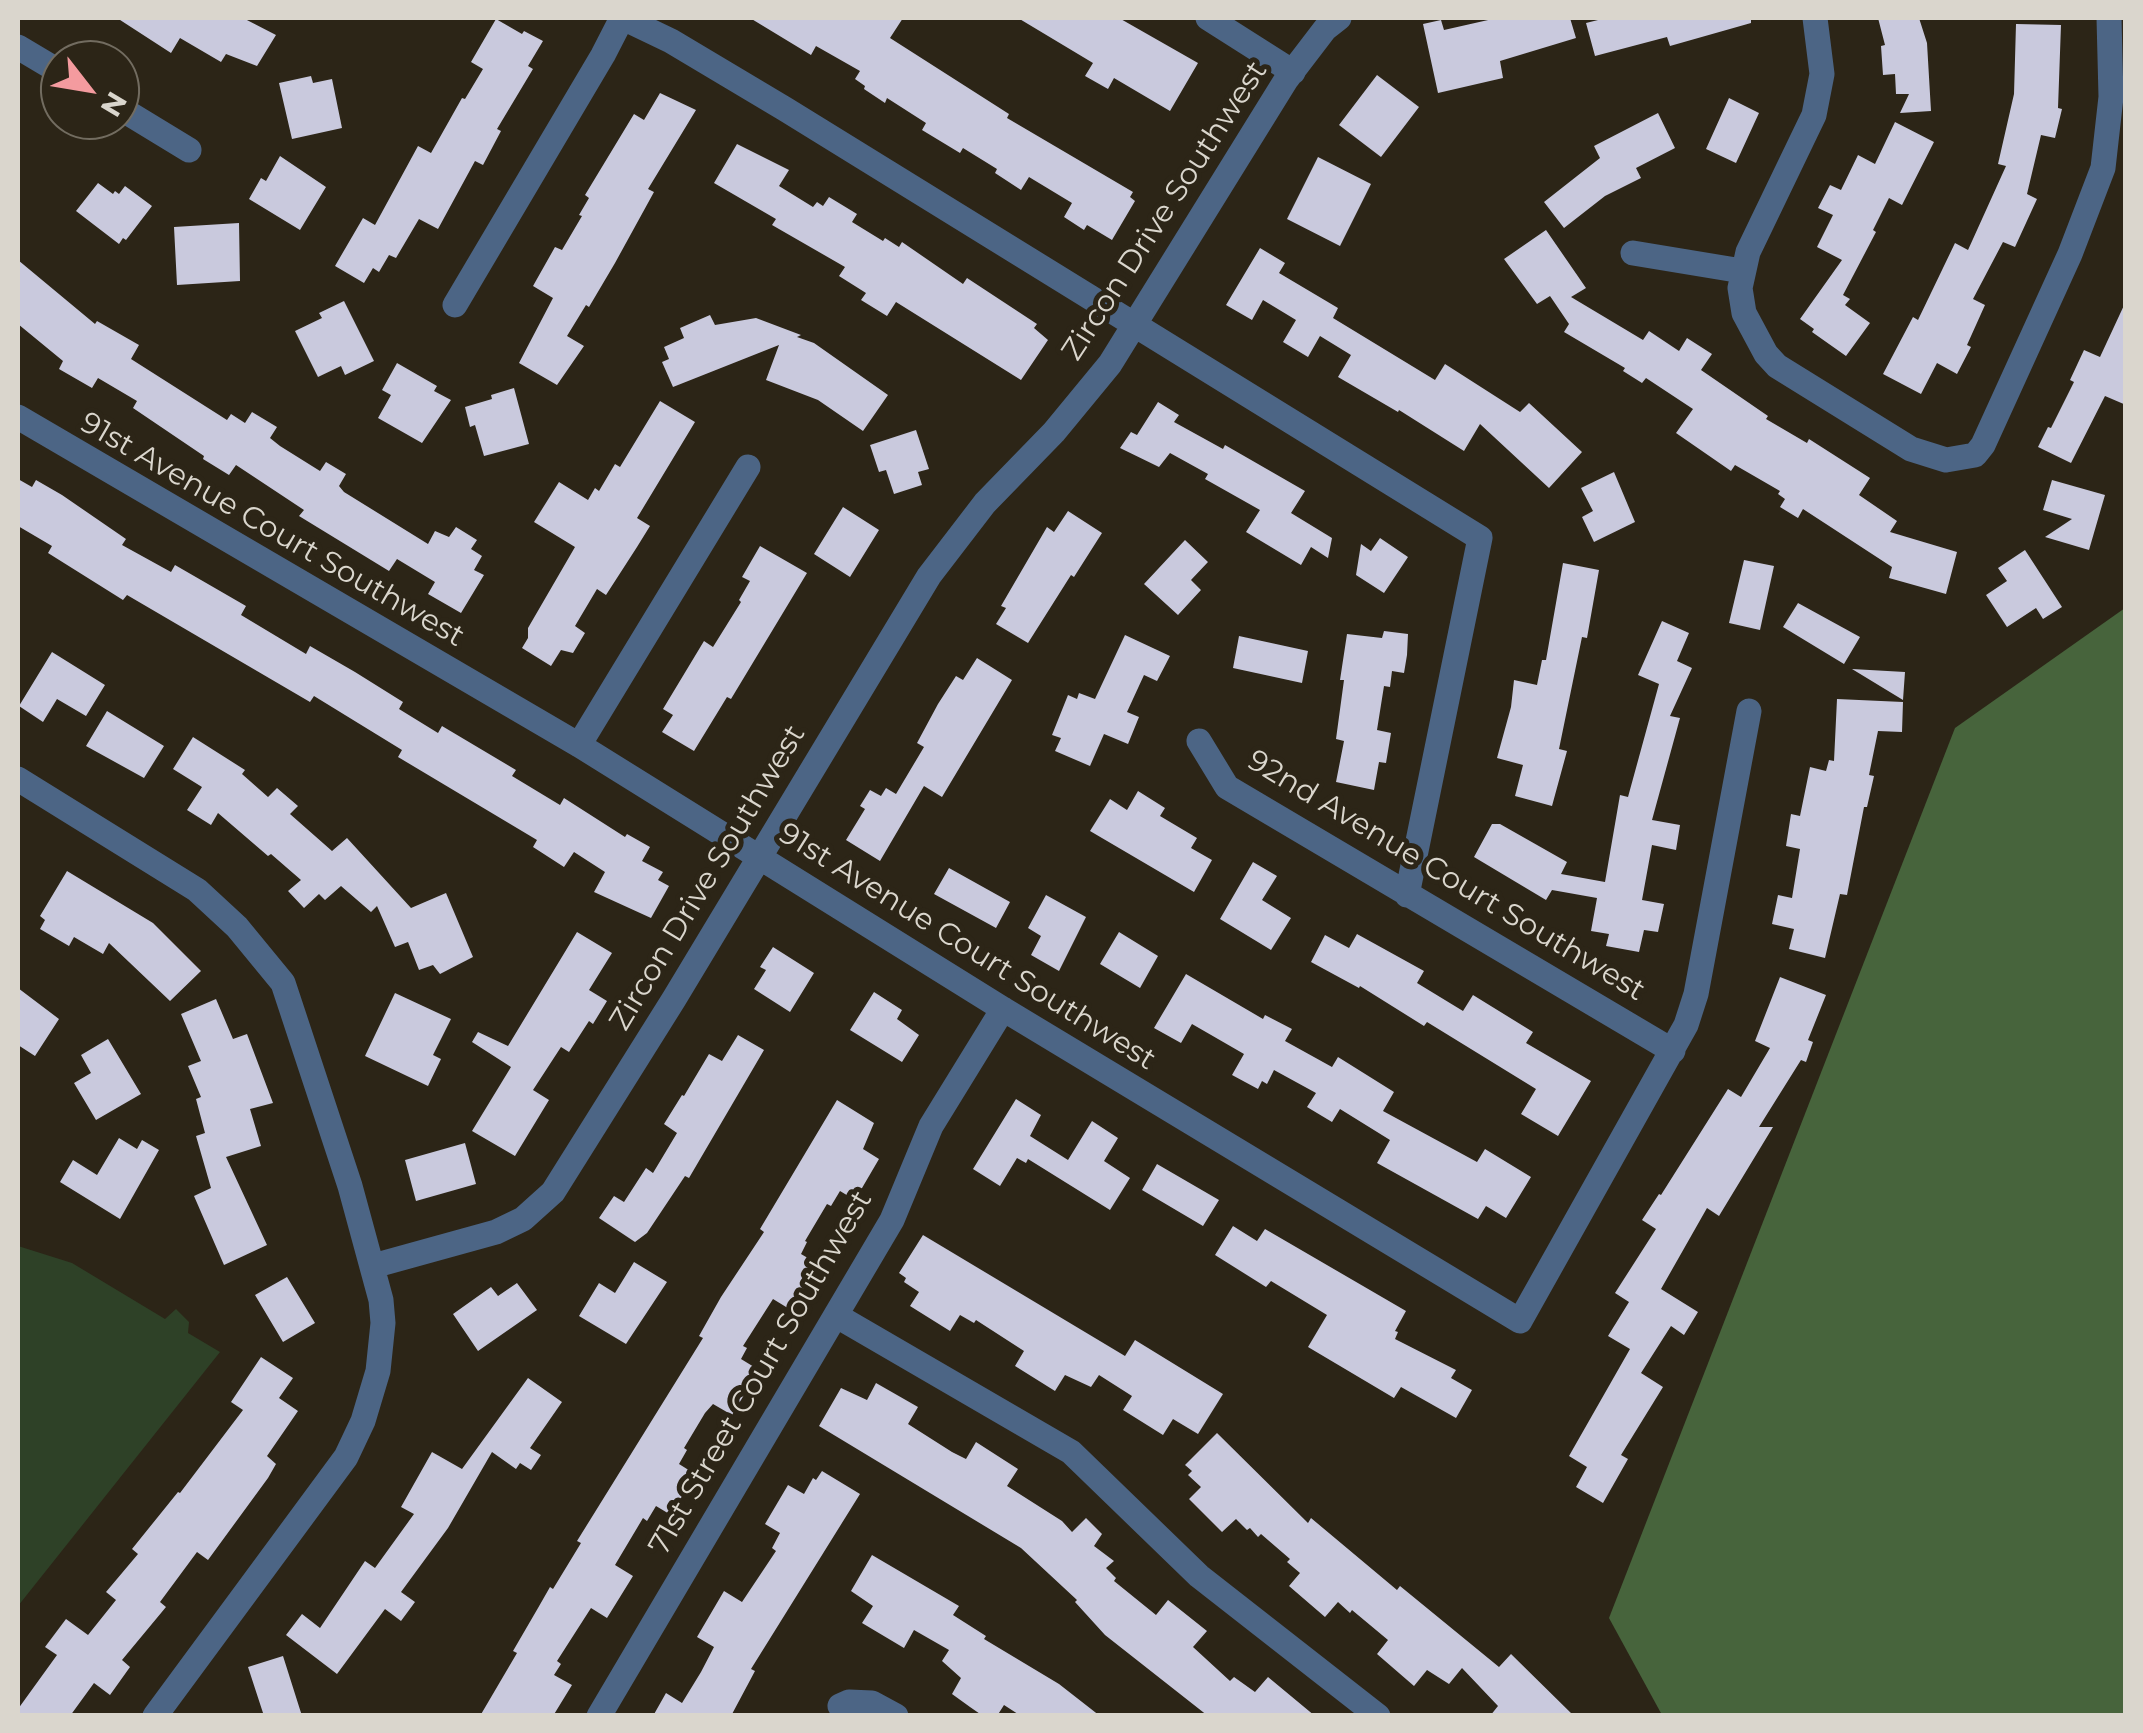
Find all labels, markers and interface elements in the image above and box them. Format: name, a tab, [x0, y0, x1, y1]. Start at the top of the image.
north arrow	[40, 40, 140, 140]
street label: Zircon Drive Southwest	[1055, 55, 1275, 367]
text: N	[94, 86, 134, 123]
street label: 91st Avenue Court Southwest	[74, 405, 470, 655]
street label: Zircon Drive Southwest	[603, 719, 813, 1037]
street label: 92nd Avenue Court Southwest	[1241, 743, 1651, 1009]
street label: 91st Avenue Court Southwest	[772, 816, 1162, 1078]
street label: 71st Street Court Southwest	[642, 1184, 880, 1562]

